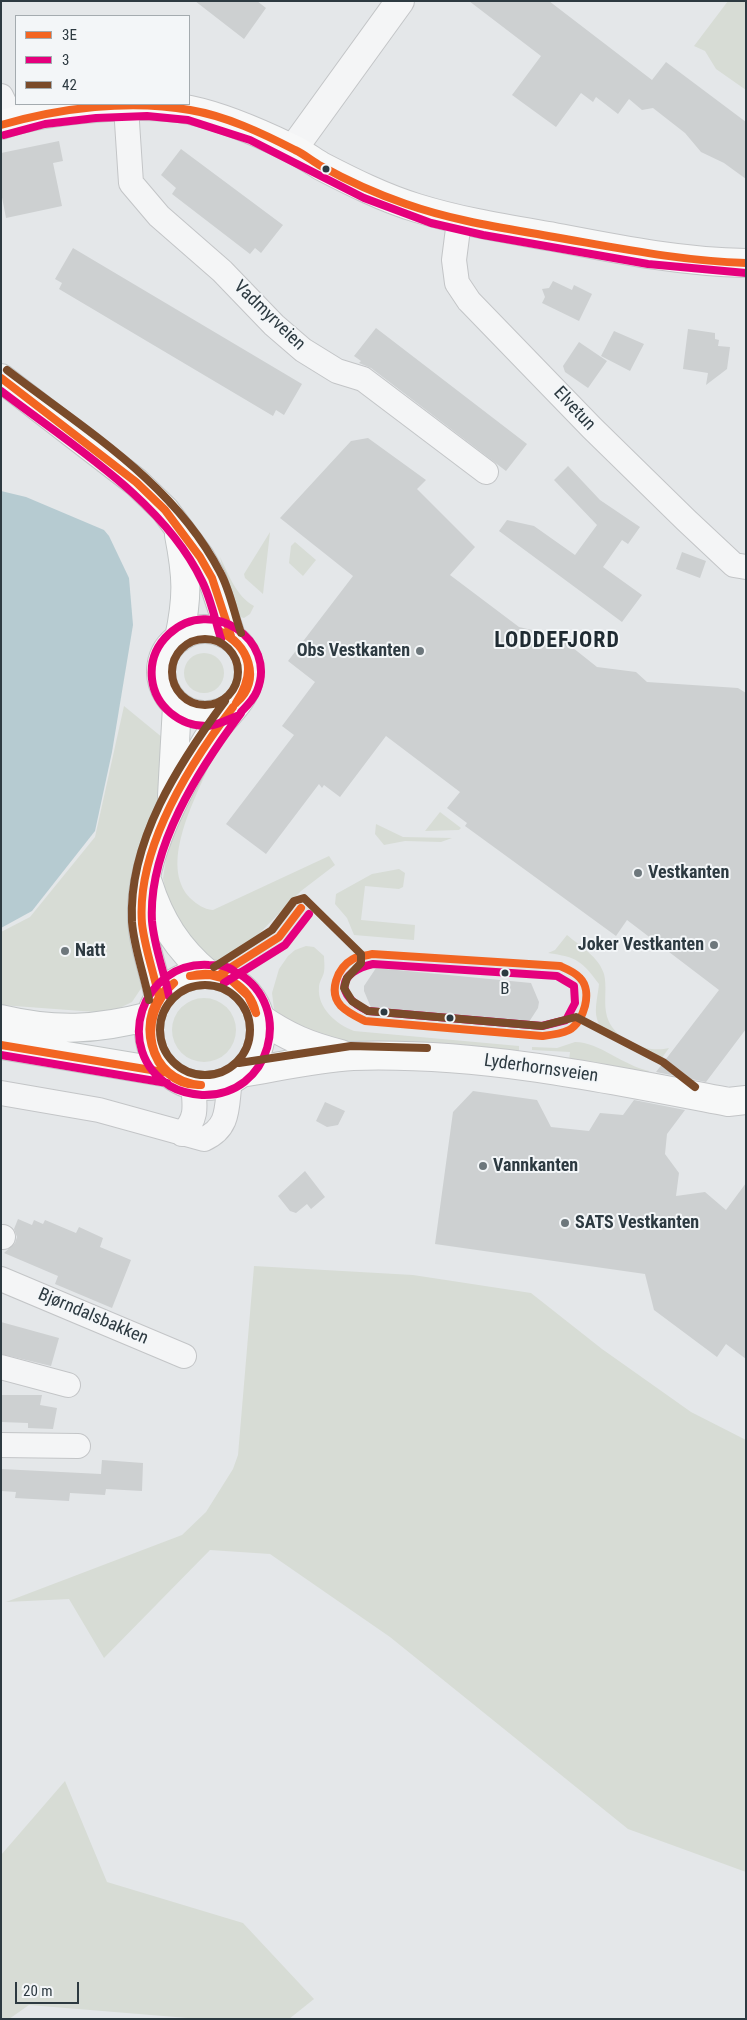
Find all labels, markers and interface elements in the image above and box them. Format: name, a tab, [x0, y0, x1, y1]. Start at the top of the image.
legend	[15, 15, 190, 105]
text: 3E	[62, 26, 77, 44]
text: 3	[62, 51, 69, 69]
text: 42	[62, 76, 77, 94]
unlabelled marker	[321, 164, 331, 174]
street label: Vadmyrveien	[229, 277, 309, 355]
street label: Elvetun	[548, 383, 600, 435]
district label: LODDEFJORD	[493, 628, 621, 654]
place label: Obs Vestkanten	[297, 640, 410, 662]
marker: Obs Vestkanten	[414, 645, 426, 657]
place label: Vestkanten	[648, 862, 729, 884]
marker: Vestkanten	[632, 867, 644, 879]
place label: Joker Vestkanten	[578, 934, 704, 956]
marker: Joker Vestkanten	[708, 939, 720, 951]
place label: Natt	[75, 940, 106, 962]
marker: Natt	[59, 945, 71, 957]
marker: B	[500, 968, 510, 978]
place label: B	[500, 980, 510, 1000]
unlabelled marker	[379, 1007, 389, 1017]
unlabelled marker	[445, 1013, 455, 1023]
street label: Lyderhornsveien	[483, 1050, 599, 1088]
place label: Vannkanten	[493, 1155, 578, 1177]
marker: Vannkanten	[477, 1160, 489, 1172]
place label: SATS Vestkanten	[575, 1212, 699, 1234]
marker: SATS Vestkanten	[559, 1217, 571, 1229]
street label: Bjørndalsbakken	[35, 1284, 151, 1350]
scale bar	[18, 1972, 81, 2004]
text: 20 m	[23, 1982, 53, 2000]

